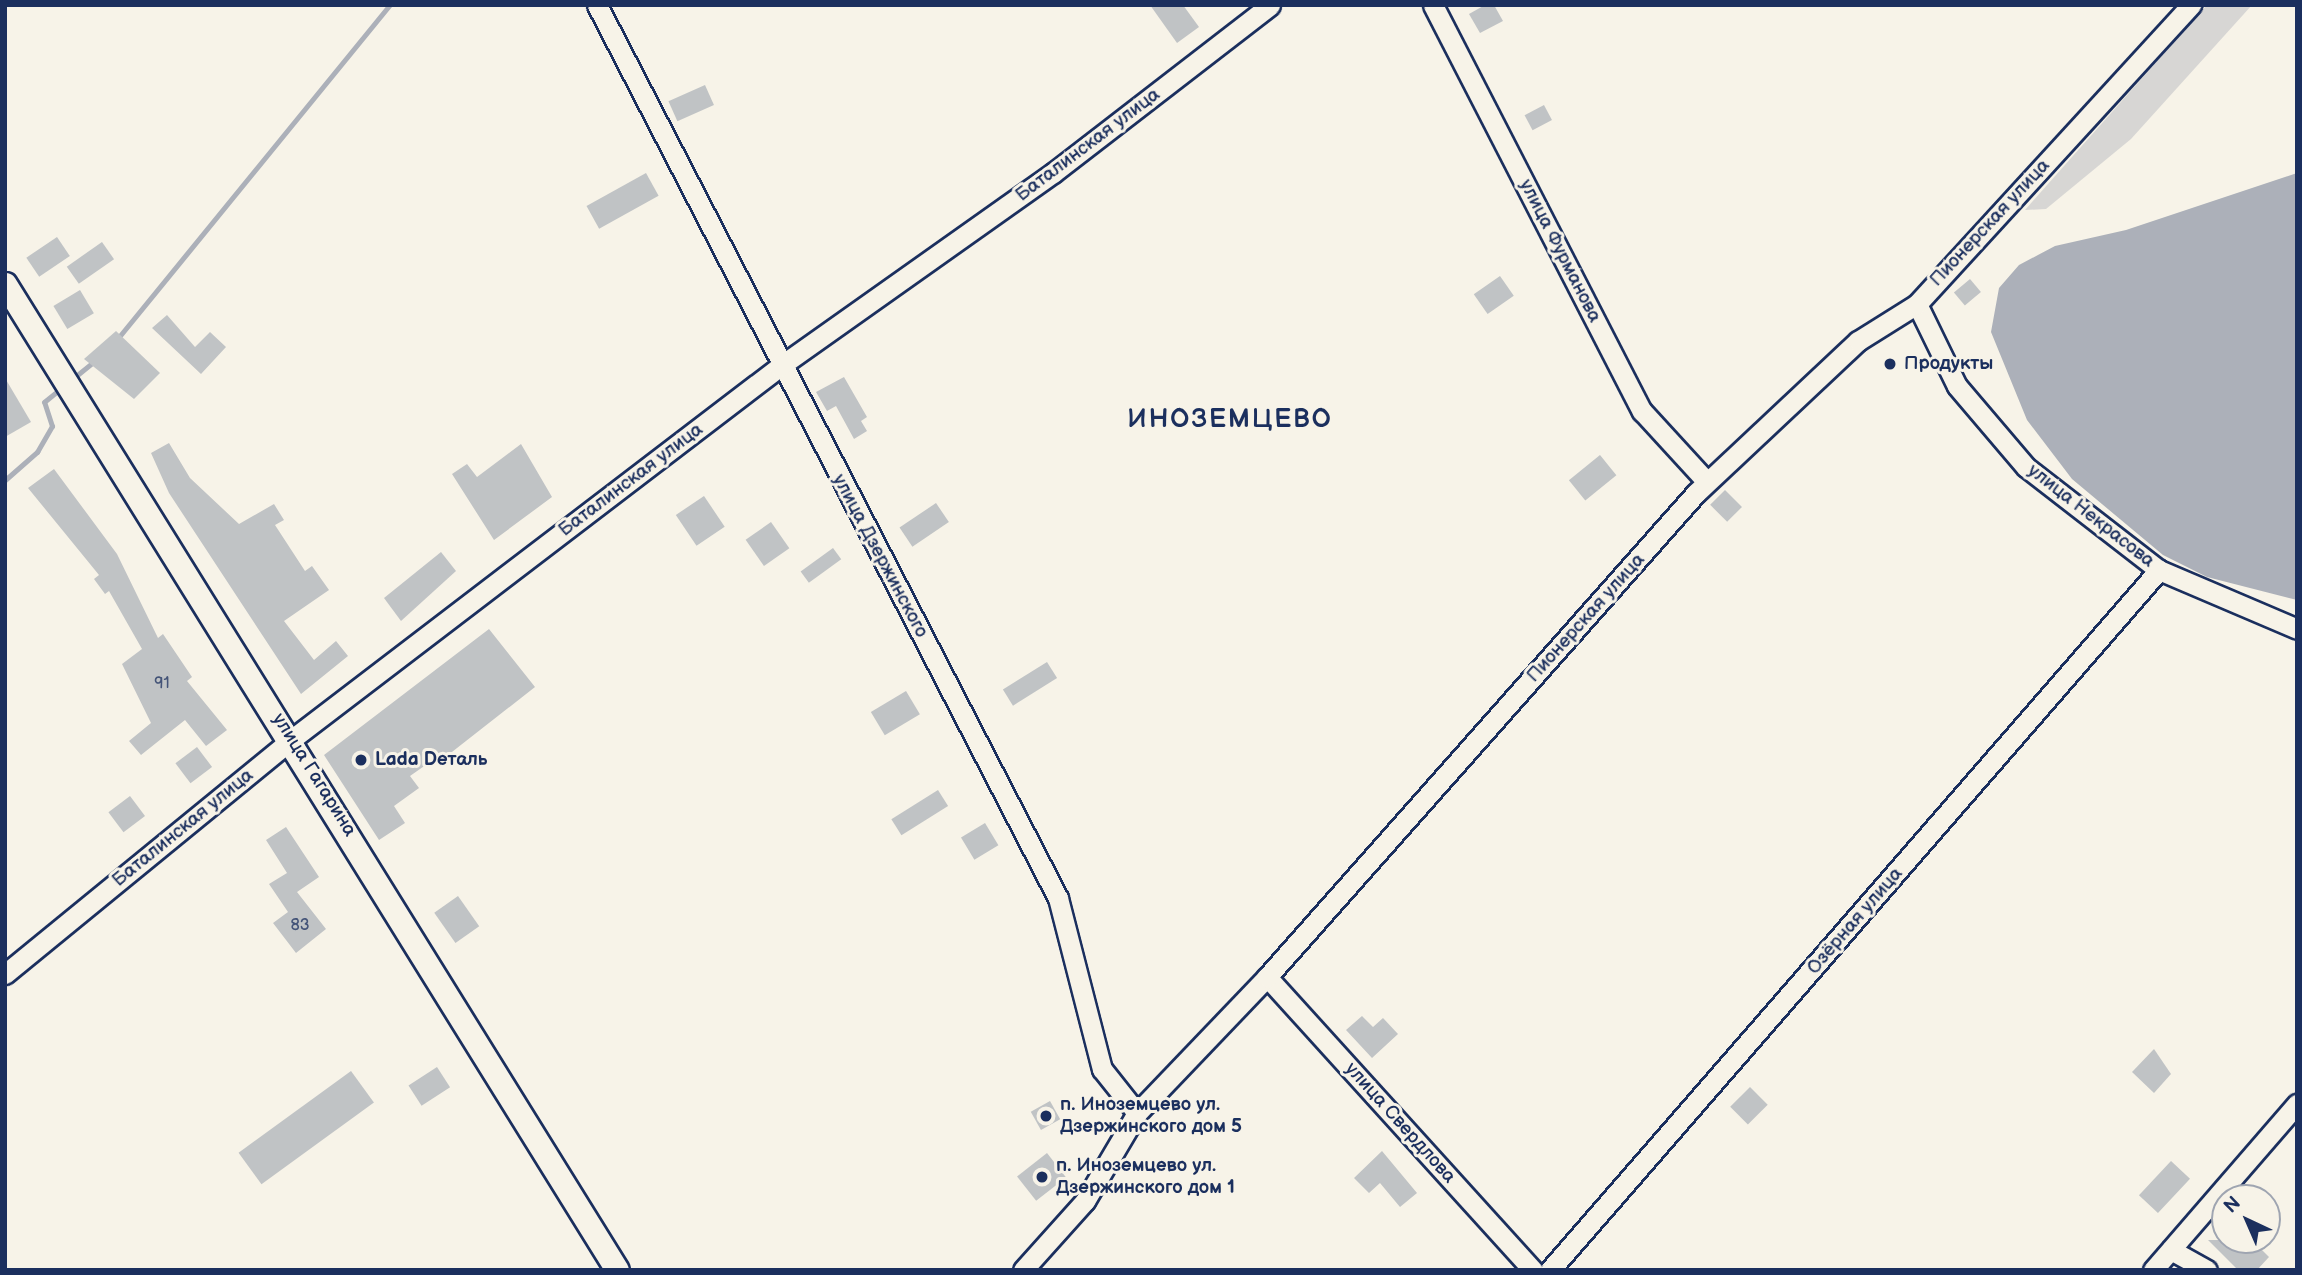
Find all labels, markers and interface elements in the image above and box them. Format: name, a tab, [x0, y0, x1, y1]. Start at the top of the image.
street label: Баталинская улица	[1011, 83, 1165, 207]
street label: Пионерская улица	[1925, 155, 2055, 291]
street label: улица Фурманова	[1514, 176, 1606, 326]
place label: Продукты	[1904, 353, 1993, 375]
marker: Продукты	[1882, 356, 1898, 372]
district label: ИНОЗЕМЦЕВО	[1129, 404, 1331, 436]
street label: Баталинская улица	[554, 418, 708, 542]
street label: улица Некрасова	[2023, 459, 2159, 573]
street label: улица Дзержинского	[827, 470, 933, 642]
street label: Пионерская улица	[1522, 549, 1650, 687]
house number: 91	[154, 674, 170, 694]
street label: улица Гагарина	[267, 709, 361, 841]
place label: Lada Dеталь	[375, 749, 487, 771]
marker: Lada Dеталь	[353, 752, 369, 768]
street label: Баталинская улица	[108, 764, 258, 892]
street label: Озёрная улица	[1802, 863, 1908, 979]
house number: 83	[290, 916, 310, 936]
street label: улица Свердлова	[1340, 1058, 1460, 1188]
place label: п. Иноземцево ул. Дзержинского дом 5	[1060, 1094, 1242, 1138]
marker: п. Иноземцево ул. Дзержинского дом 5	[1038, 1108, 1054, 1124]
place label: п. Иноземцево ул. Дзержинского дом 1	[1056, 1155, 1235, 1199]
marker: п. Иноземцево ул. Дзержинского дом 1	[1034, 1169, 1050, 1185]
north arrow	[2211, 1184, 2281, 1254]
text: N	[2219, 1192, 2246, 1218]

